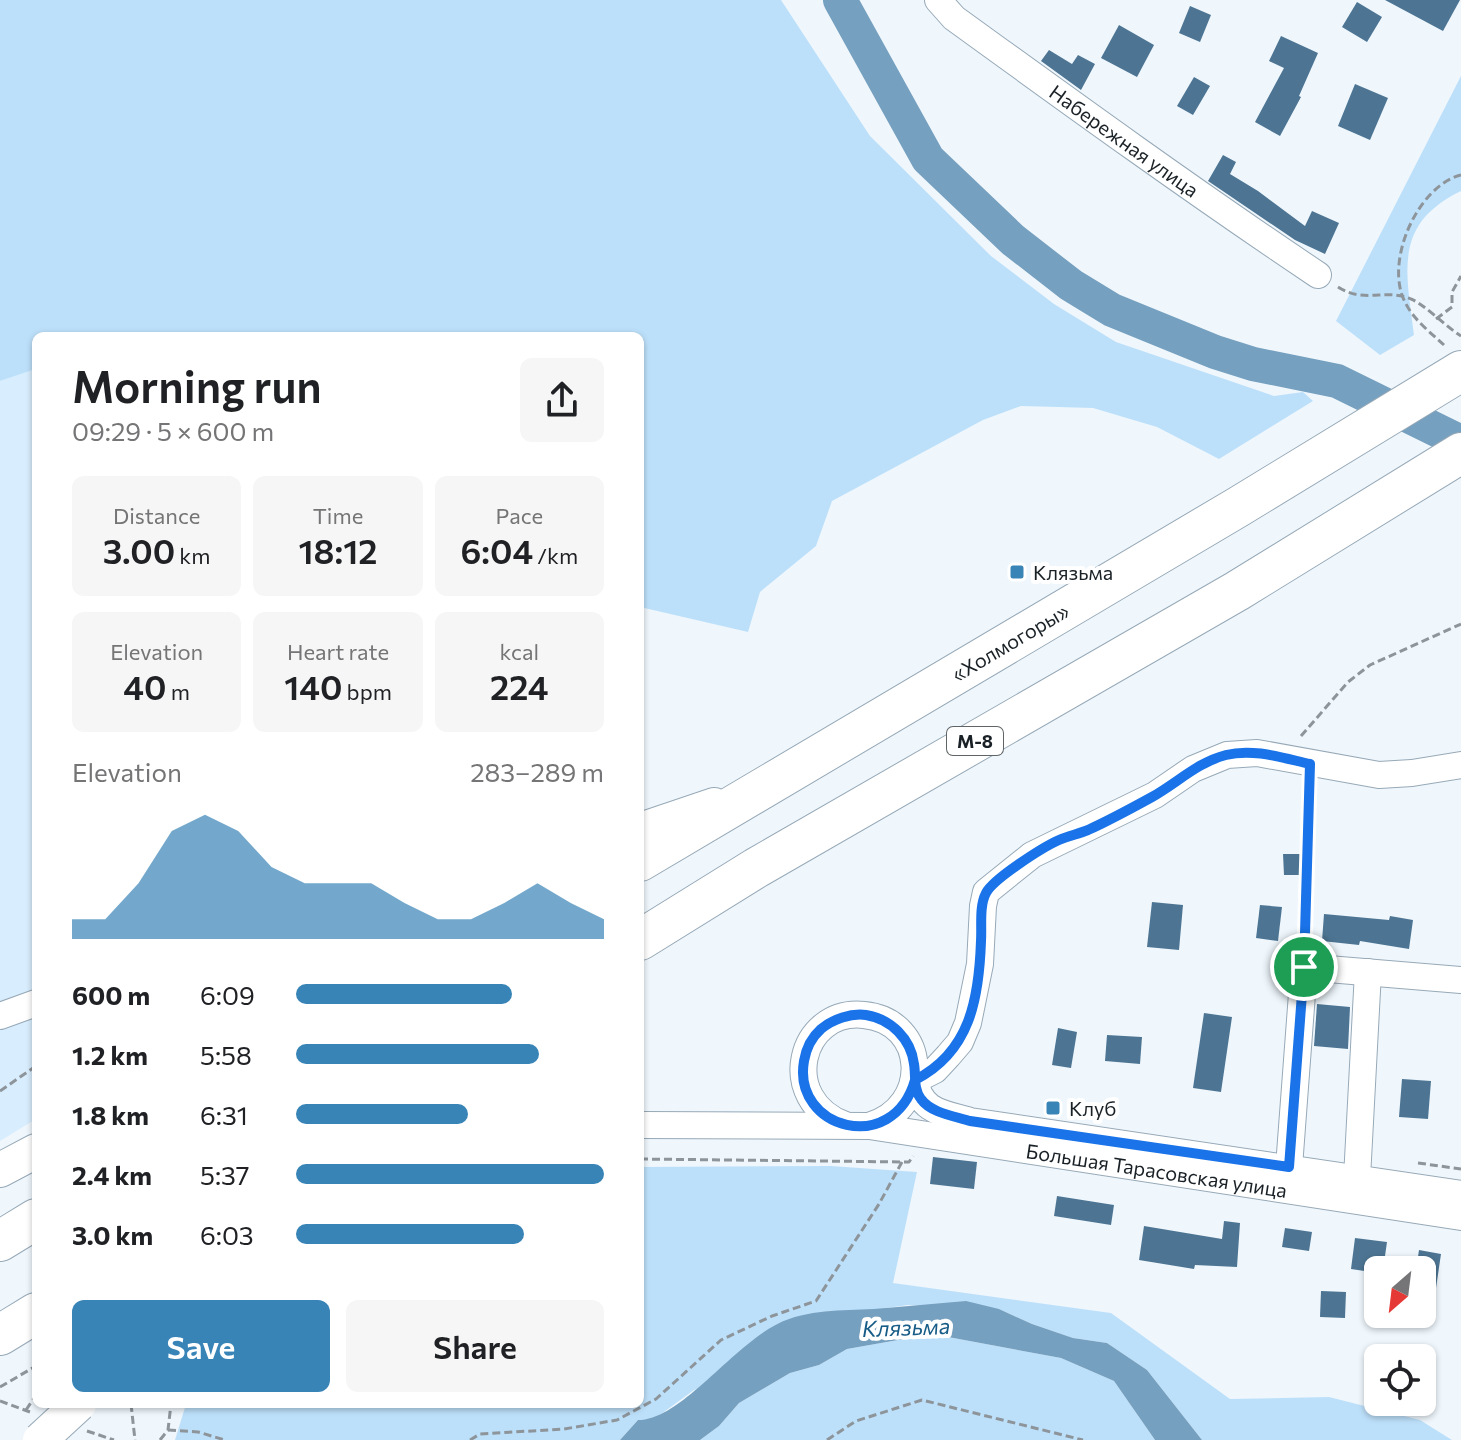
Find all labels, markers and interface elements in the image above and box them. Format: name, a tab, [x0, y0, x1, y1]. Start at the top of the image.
street label: Набережная улица	[1045, 79, 1203, 202]
text: Morning run	[72, 358, 322, 412]
button: share	[520, 358, 604, 442]
text: 09:29 · 5 × 600 m	[72, 415, 274, 446]
text: Distance	[113, 502, 200, 529]
text: Time	[313, 502, 363, 529]
text: Pace	[495, 502, 543, 529]
text: 3.00	[103, 529, 175, 571]
text: 18:12	[299, 529, 377, 571]
text: 6:04	[460, 529, 533, 571]
text: km	[175, 542, 210, 569]
text: /km	[533, 542, 578, 569]
place label: Клязьма	[1033, 560, 1113, 584]
marker: Клязьма	[1008, 563, 1026, 581]
street label: «Холмогоры»	[947, 598, 1073, 686]
text: Elevation	[110, 638, 203, 665]
text: Heart rate	[287, 638, 389, 665]
text: kcal	[500, 638, 539, 665]
text: 40	[123, 665, 167, 707]
text: 140	[284, 665, 342, 707]
text: 224	[490, 665, 549, 707]
text: m	[167, 678, 190, 705]
text: bpm	[342, 678, 392, 705]
road number: М-8	[947, 727, 1003, 755]
text: Elevation	[72, 756, 182, 787]
text: 283–289 m	[470, 756, 604, 787]
pin	[1270, 933, 1338, 1001]
icon: arrive	[1282, 945, 1326, 989]
text: 600 m	[72, 979, 150, 1010]
text: 6:09	[200, 979, 255, 1010]
text: 1.2 km	[72, 1039, 148, 1070]
text: 5:58	[200, 1039, 252, 1070]
place label: Клуб	[1069, 1096, 1116, 1120]
text: 1.8 km	[72, 1099, 149, 1130]
text: 6:31	[200, 1099, 248, 1130]
marker: Клуб	[1044, 1099, 1062, 1117]
street label: Большая Тарасовская улица	[1024, 1138, 1289, 1202]
text: 2.4 km	[72, 1159, 152, 1190]
text: 5:37	[200, 1159, 250, 1190]
text: 3.0 km	[72, 1219, 153, 1250]
text: 6:03	[200, 1219, 254, 1250]
north arrow	[1364, 1256, 1436, 1328]
map controls	[1364, 1256, 1436, 1416]
button: Save	[72, 1300, 330, 1392]
button: Share	[346, 1300, 604, 1392]
water label: Клязьма	[862, 1312, 950, 1342]
button: locate	[1364, 1344, 1436, 1416]

